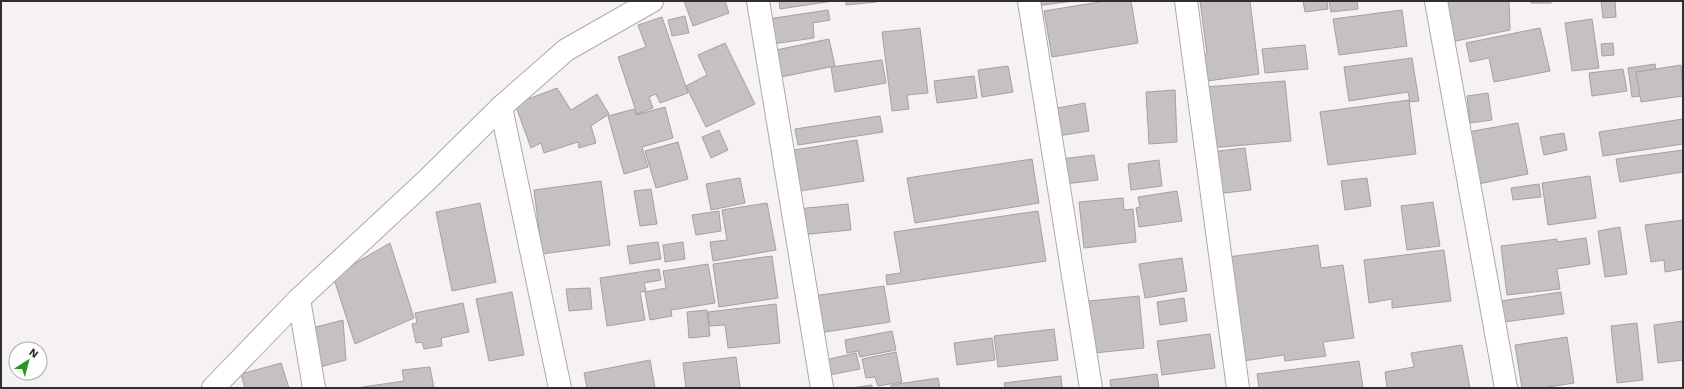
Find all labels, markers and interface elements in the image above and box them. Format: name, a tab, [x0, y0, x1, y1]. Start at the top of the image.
north arrow	[8, 341, 48, 381]
text: N	[26, 346, 41, 361]

